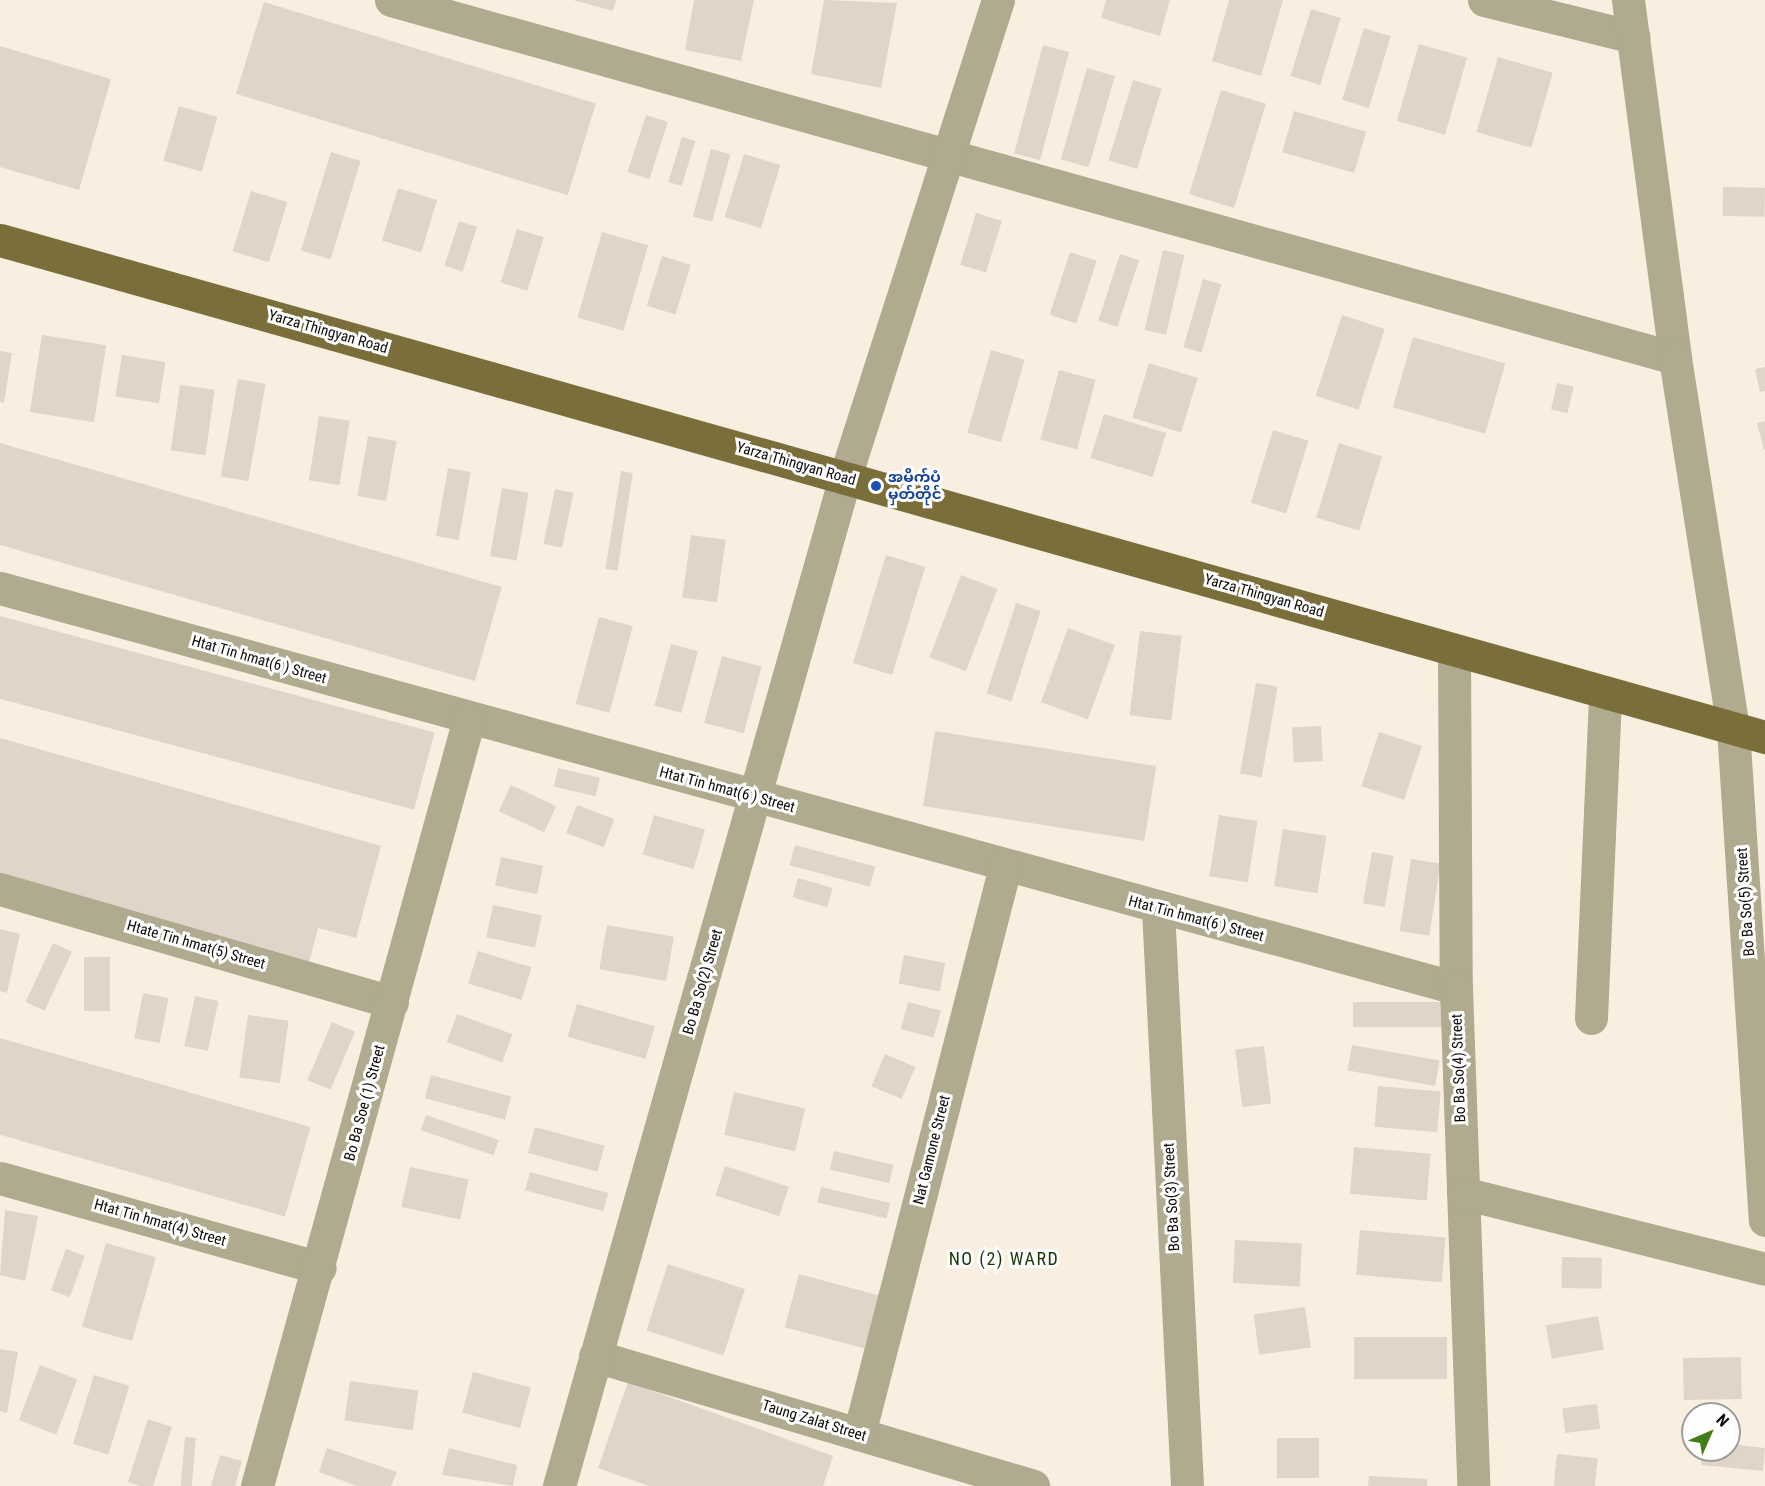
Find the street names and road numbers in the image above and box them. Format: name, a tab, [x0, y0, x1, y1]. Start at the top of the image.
street label: Yarza Thingyan Road	[266, 306, 390, 358]
street label: Yarza Thingyan Road	[734, 438, 858, 490]
street label: Yarza Thingyan Road	[1202, 570, 1326, 622]
street label: Htat Tin hmat(6 ) Street	[189, 632, 329, 688]
street label: Htat Tin hmat(6 ) Street	[657, 763, 797, 817]
street label: Bo Ba So(5) Street	[1733, 847, 1759, 957]
street label: Htat Tin hmat(6 ) Street	[1126, 892, 1266, 946]
street label: Htate Tin hmat(5) Street	[125, 917, 267, 973]
street label: Bo Ba So(2) Street	[679, 927, 727, 1037]
street label: Bo Ba So(4) Street	[1448, 1013, 1470, 1123]
street label: Bo Ba Soe (1) Street	[341, 1043, 389, 1163]
street label: Nat Gamone Street	[910, 1093, 954, 1207]
street label: Bo Ba So(3) Street	[1160, 1142, 1184, 1252]
street label: Htat Tin hmat(4) Street	[92, 1196, 228, 1250]
street label: Taung Zalat Street	[760, 1397, 868, 1445]

